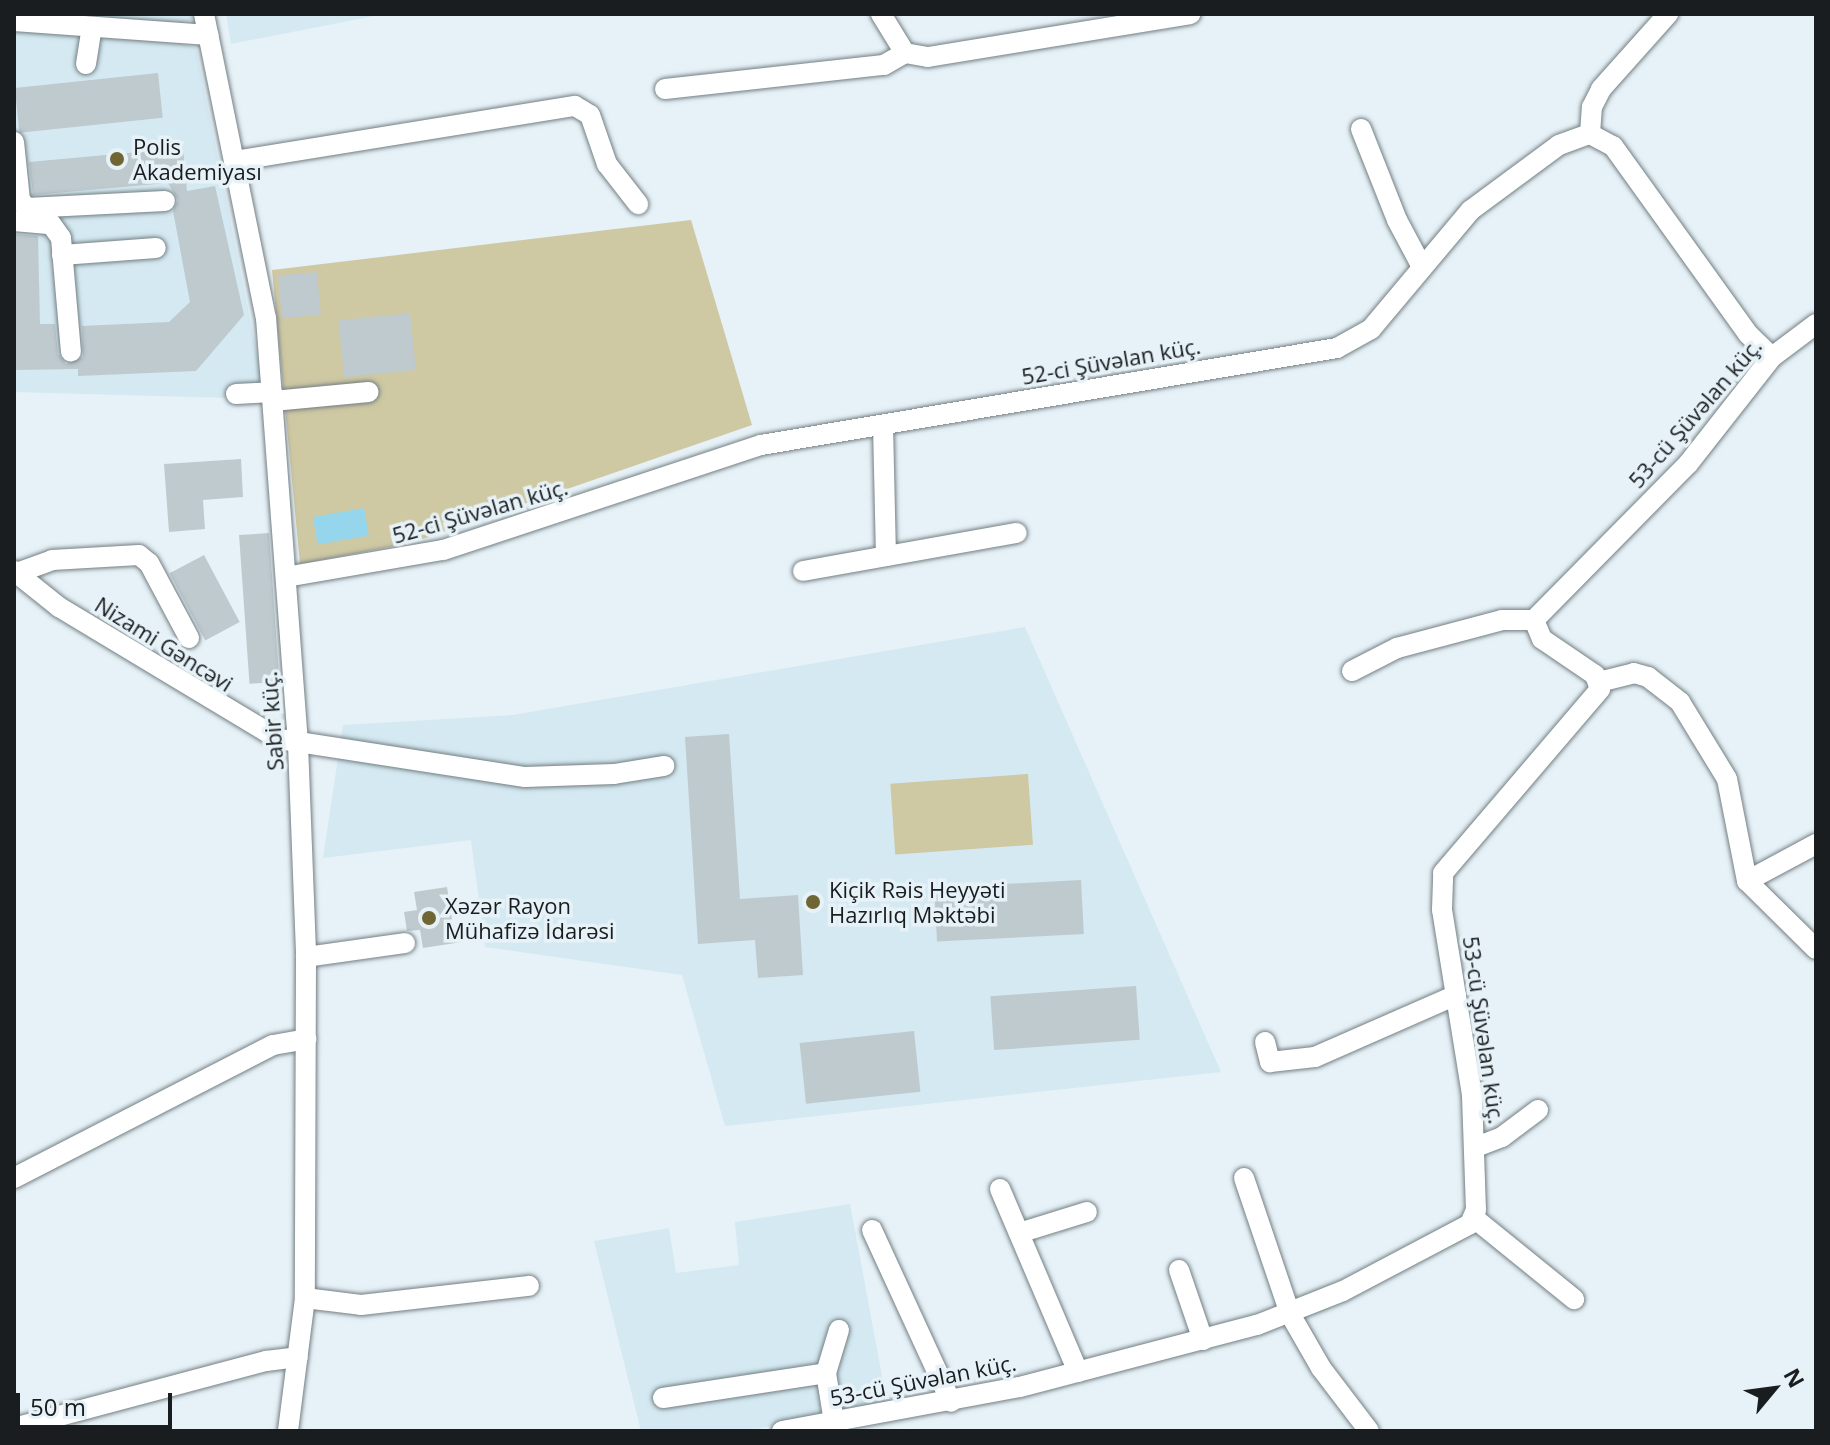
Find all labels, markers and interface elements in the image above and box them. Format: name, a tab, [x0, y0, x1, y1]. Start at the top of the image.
place label: Polis Akademiyası	[133, 133, 262, 184]
marker: Polis Akademiyası	[108, 150, 126, 168]
street label: 52-ci Şüvəlan küç.	[1019, 332, 1203, 390]
street label: 53-cü Şüvəlan küç.	[1623, 333, 1767, 493]
street label: 52-ci Şüvəlan küç.	[389, 473, 571, 549]
street label: Nizami Gəncəvi	[90, 591, 238, 697]
street label: Sabir küç.	[255, 671, 289, 771]
place label: Kiçik Rəis Heyyəti Hazırlıq Məktəbi	[829, 876, 1005, 928]
place label: Xəzər Rayon Mühafizə İdarəsi	[445, 892, 615, 944]
marker: Kiçik Rəis Heyyəti Hazırlıq Məktəbi	[804, 893, 822, 911]
marker: Xəzər Rayon Mühafizə İdarəsi	[420, 909, 438, 927]
street label: 53-cü Şüvəlan küç.	[1458, 934, 1510, 1126]
street label: 53-cü Şüvəlan küç.	[828, 1349, 1018, 1411]
north arrow	[1734, 1349, 1814, 1429]
text: N	[1778, 1362, 1812, 1392]
scale bar	[20, 1377, 176, 1427]
text: 50 m	[30, 1390, 86, 1423]

